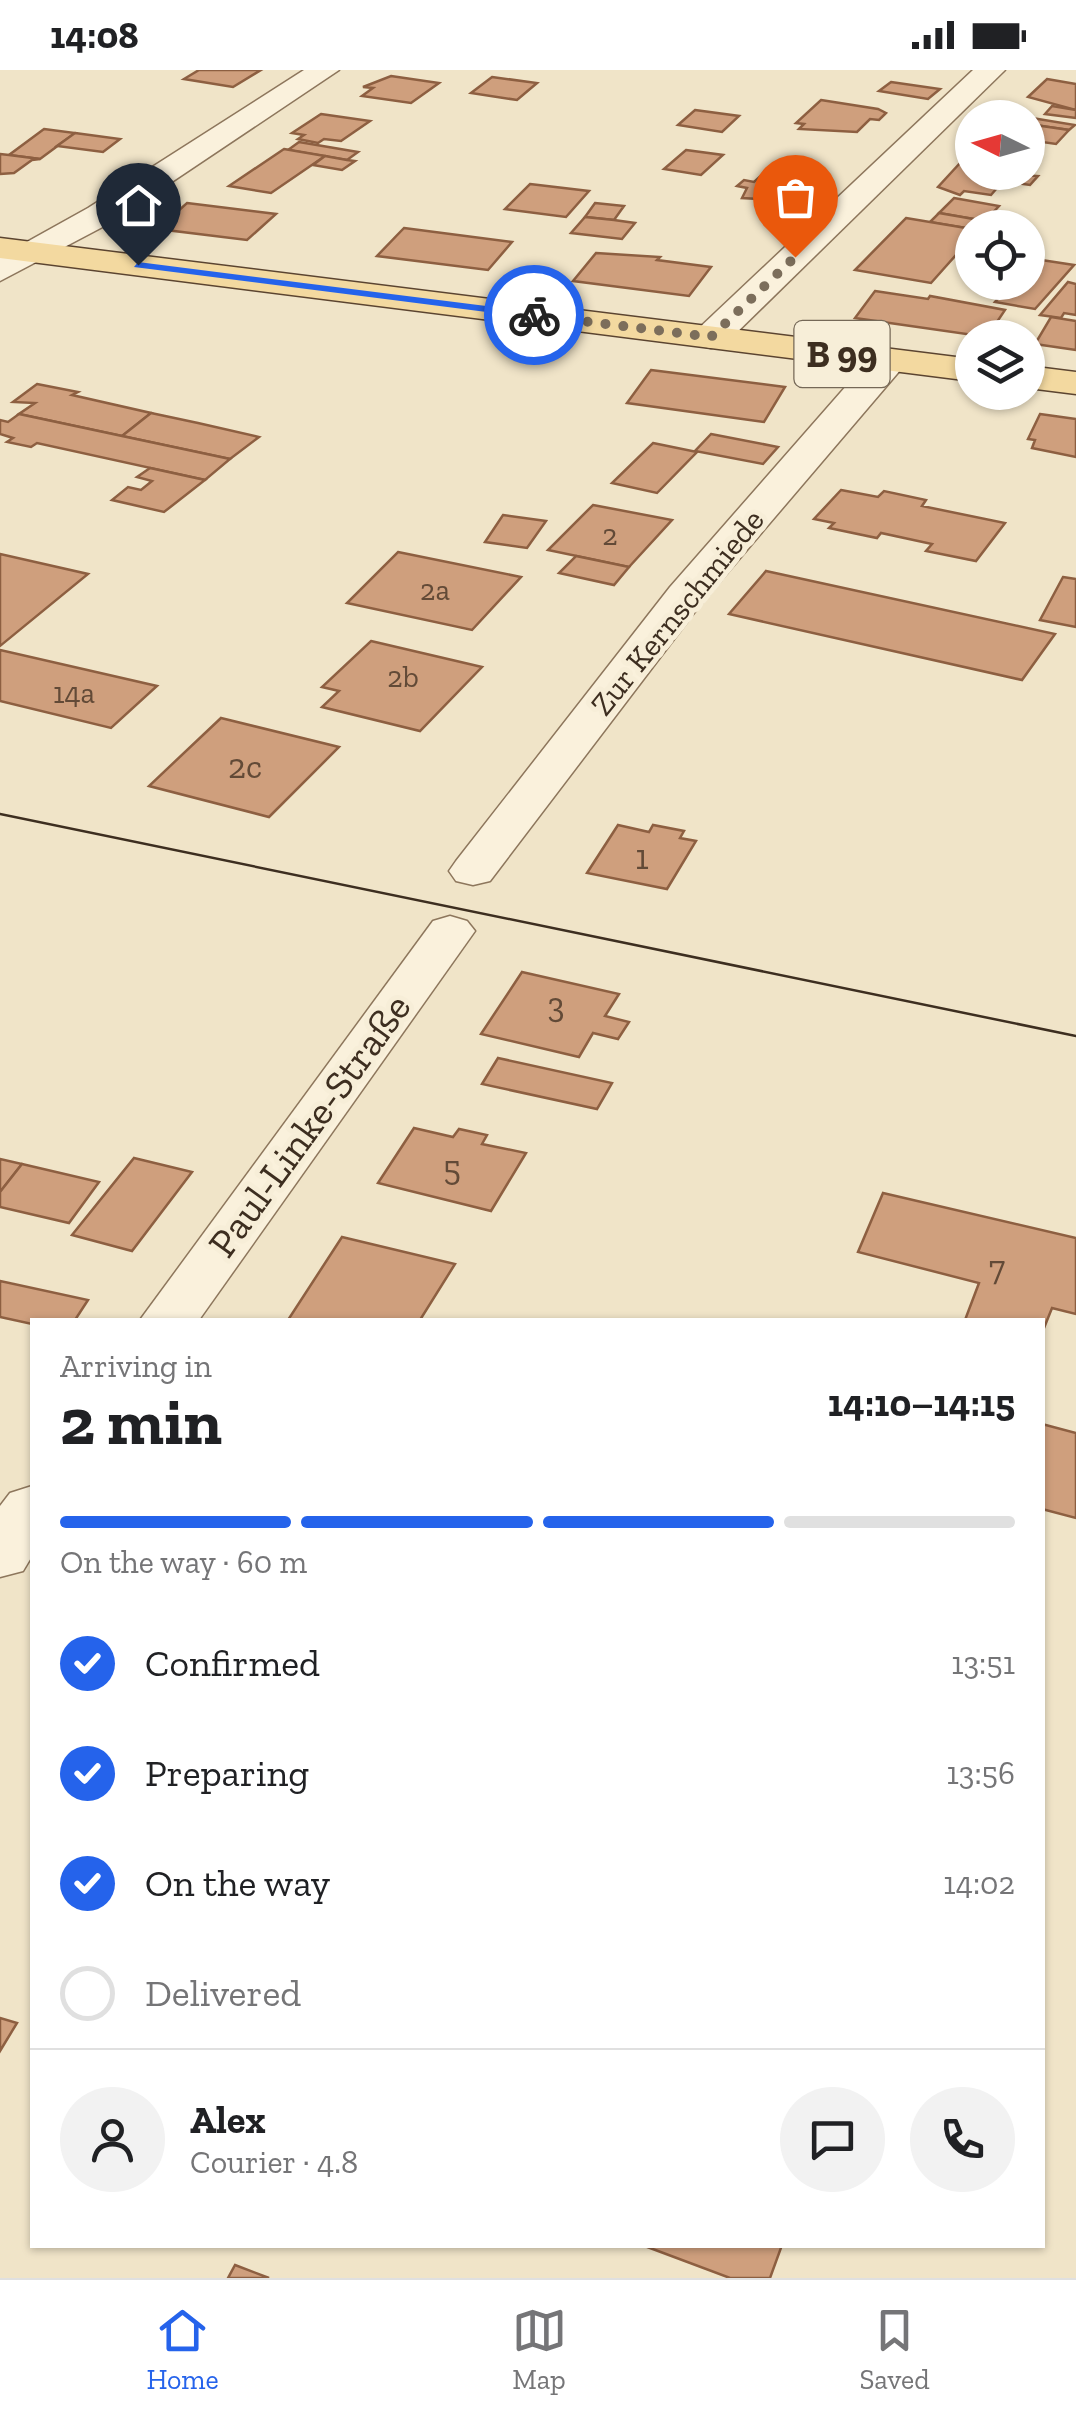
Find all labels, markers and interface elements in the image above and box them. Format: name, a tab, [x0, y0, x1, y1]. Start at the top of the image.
text: 14:08	[50, 12, 139, 58]
north arrow	[955, 100, 1045, 190]
map controls	[955, 100, 1045, 410]
pin	[753, 155, 838, 258]
pin	[96, 163, 181, 266]
icon: bag	[768, 170, 823, 225]
icon: home	[111, 178, 166, 233]
button: locate	[955, 210, 1045, 300]
courier	[484, 265, 584, 365]
icon: bike	[507, 288, 562, 343]
button: layers	[955, 320, 1045, 410]
road number: B 99	[794, 321, 890, 387]
street label: Zur Kernschmiede	[582, 501, 772, 723]
house number: 2	[602, 517, 618, 553]
house number: 2a	[420, 572, 450, 608]
house number: 2b	[387, 659, 419, 695]
house number: 14a	[53, 675, 95, 711]
house number: 2c	[228, 745, 262, 787]
house number: 1	[635, 836, 649, 878]
street label: Paul-Linke-Straße	[197, 984, 421, 1266]
house number: 3	[547, 984, 565, 1026]
house number: 5	[443, 1147, 461, 1189]
house number: 7	[989, 1247, 1005, 1289]
text: Arriving in	[60, 1347, 212, 1385]
text: 14:10–14:15	[828, 1380, 1015, 1426]
text: 2 min	[60, 1383, 222, 1461]
text: On the way · 60 m	[60, 1543, 307, 1581]
icon: check	[60, 1636, 115, 1691]
text: Confirmed	[145, 1640, 320, 1686]
text: 13:51	[951, 1644, 1015, 1682]
icon: check	[60, 1746, 115, 1801]
text: Preparing	[145, 1750, 309, 1796]
text: 13:56	[946, 1754, 1015, 1792]
icon: check	[60, 1856, 115, 1911]
text: On the way	[145, 1860, 330, 1906]
text: 14:02	[943, 1864, 1015, 1902]
text: Delivered	[145, 1970, 301, 2016]
button: person	[60, 2087, 165, 2192]
button: chat	[780, 2087, 885, 2192]
button: phone	[910, 2087, 1015, 2192]
text: Alex	[190, 2097, 266, 2143]
text: Courier · 4.8	[190, 2143, 358, 2181]
tab: Home	[146, 2303, 219, 2396]
tab: Map	[512, 2303, 567, 2396]
tab: Saved	[859, 2303, 930, 2396]

